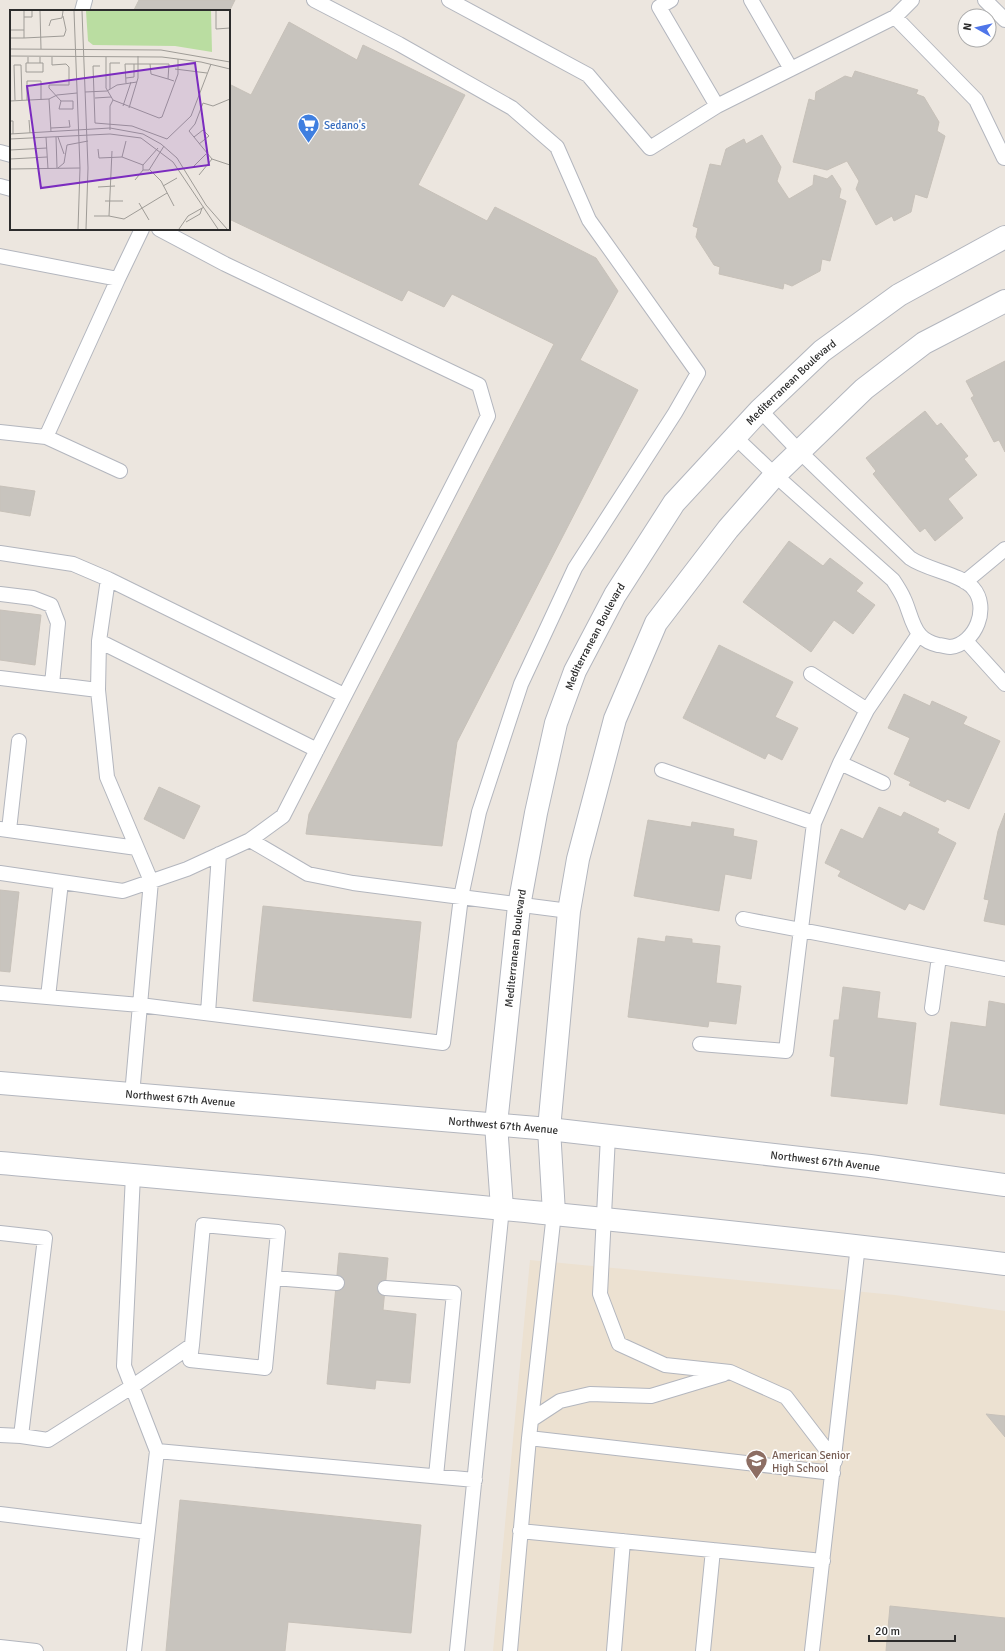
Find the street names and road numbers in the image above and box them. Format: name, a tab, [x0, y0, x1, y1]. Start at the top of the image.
street label: Mediterranean Boulevard	[743, 337, 838, 427]
street label: Mediterranean Boulevard	[562, 580, 628, 692]
street label: Mediterranean Boulevard	[502, 888, 528, 1008]
street label: Northwest 67th Avenue	[125, 1087, 236, 1109]
street label: Northwest 67th Avenue	[448, 1114, 559, 1137]
street label: Northwest 67th Avenue	[770, 1148, 881, 1174]

